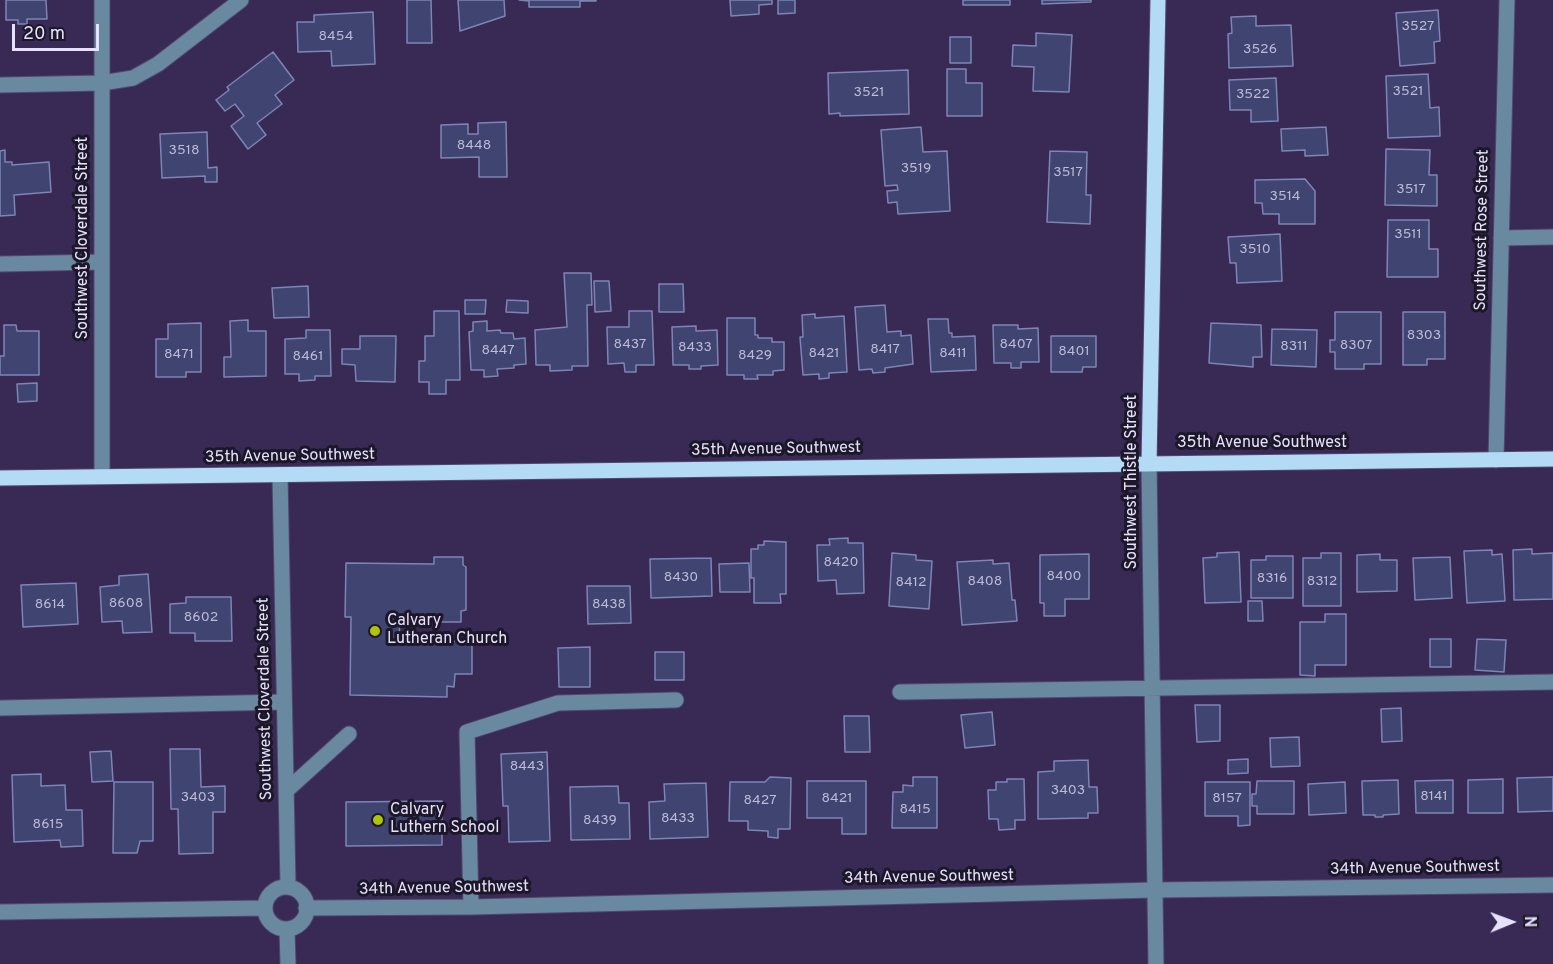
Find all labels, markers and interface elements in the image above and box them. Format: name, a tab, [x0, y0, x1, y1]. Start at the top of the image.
scale bar	[15, 12, 102, 50]
house number: 3527	[1402, 19, 1434, 35]
text: 20 m	[23, 23, 65, 46]
house number: 8454	[319, 29, 353, 45]
house number: 3526	[1243, 42, 1277, 58]
house number: 3521	[1393, 84, 1423, 100]
house number: 3521	[854, 85, 884, 101]
house number: 3522	[1236, 87, 1270, 103]
street label: Southwest Cloverdale Street	[74, 137, 94, 339]
house number: 8448	[457, 138, 491, 154]
house number: 3518	[169, 143, 199, 159]
street label: Southwest Rose Street	[1472, 149, 1494, 311]
house number: 3519	[901, 161, 931, 177]
house number: 3517	[1053, 165, 1083, 181]
house number: 3517	[1396, 182, 1426, 198]
house number: 3514	[1270, 189, 1300, 205]
house number: 3511	[1394, 227, 1422, 243]
house number: 3510	[1239, 242, 1271, 258]
house number: 8303	[1407, 328, 1441, 344]
house number: 8437	[614, 337, 646, 353]
house number: 8407	[999, 337, 1033, 353]
house number: 8307	[1340, 338, 1372, 354]
house number: 8311	[1280, 339, 1308, 355]
house number: 8433	[678, 340, 712, 356]
house number: 8417	[870, 342, 900, 358]
house number: 8447	[481, 343, 515, 359]
house number: 8401	[1058, 344, 1090, 360]
house number: 8421	[808, 346, 840, 362]
house number: 8411	[939, 346, 967, 362]
house number: 8471	[164, 347, 194, 363]
house number: 8429	[738, 348, 772, 364]
house number: 8461	[293, 349, 323, 365]
street label: Southwest Thistle Street	[1123, 395, 1143, 569]
street label: 35th Avenue Southwest	[1177, 434, 1347, 454]
street label: 35th Avenue Southwest	[691, 439, 861, 461]
street label: 35th Avenue Southwest	[205, 446, 375, 468]
house number: 8420	[824, 555, 858, 571]
house number: 8400	[1046, 569, 1082, 585]
house number: 8430	[664, 570, 698, 586]
house number: 8316	[1257, 571, 1287, 587]
house number: 8408	[968, 574, 1002, 590]
house number: 8312	[1307, 574, 1337, 590]
house number: 8412	[895, 575, 927, 591]
house number: 8608	[109, 596, 143, 612]
house number: 8614	[35, 597, 65, 613]
street label: Southwest Cloverdale Street	[255, 597, 277, 801]
house number: 8438	[592, 597, 626, 613]
house number: 8602	[184, 610, 218, 626]
place label: Calvary Lutheran Church	[387, 612, 507, 650]
marker: Calvary Lutheran Church	[368, 624, 382, 638]
house number: 8443	[510, 759, 544, 775]
house number: 3403	[1051, 783, 1085, 799]
house number: 8141	[1420, 789, 1448, 805]
house number: 3403	[181, 790, 215, 806]
house number: 8421	[821, 791, 853, 807]
house number: 8157	[1212, 791, 1242, 807]
house number: 8427	[744, 793, 776, 809]
place label: Calvary Luthern School	[390, 801, 499, 839]
house number: 8415	[899, 802, 931, 818]
house number: 8433	[661, 811, 695, 827]
marker: Calvary Luthern School	[371, 813, 385, 827]
house number: 8439	[583, 813, 617, 829]
house number: 8615	[33, 817, 63, 833]
street label: 34th Avenue Southwest	[1330, 858, 1500, 880]
street label: 34th Avenue Southwest	[844, 867, 1014, 889]
street label: 34th Avenue Southwest	[359, 878, 529, 900]
north arrow	[1481, 892, 1541, 952]
text: N	[1519, 916, 1539, 928]

